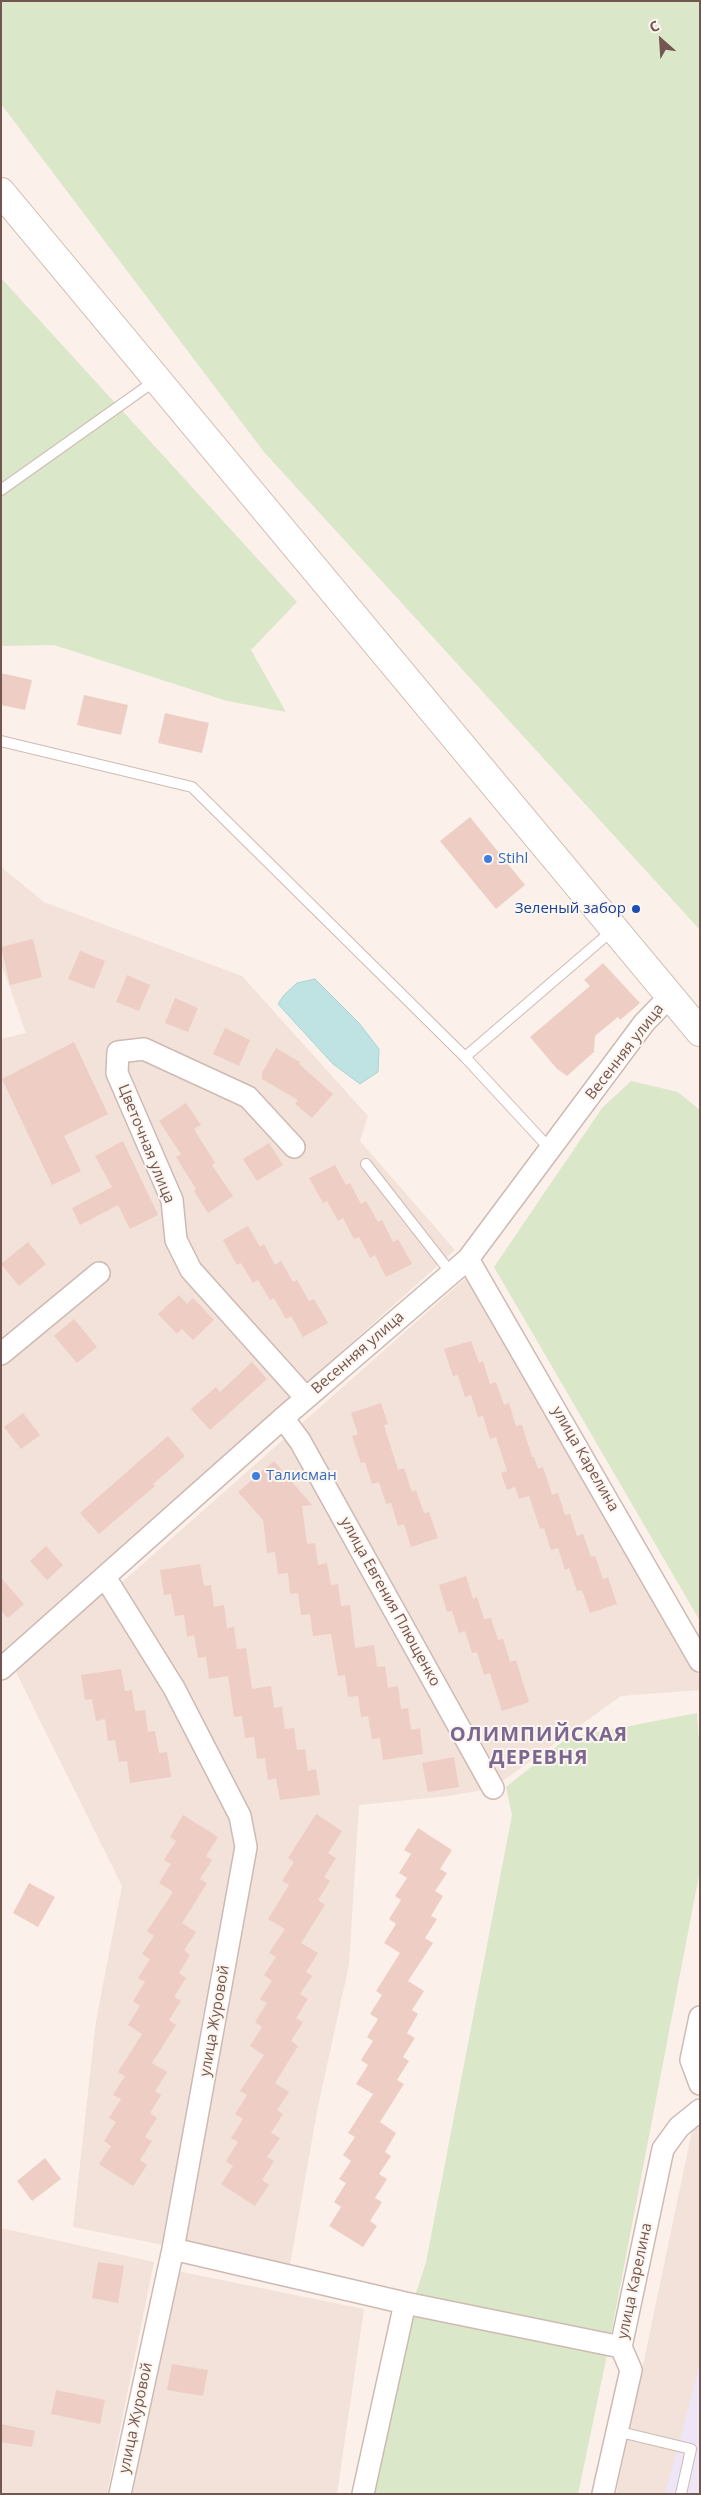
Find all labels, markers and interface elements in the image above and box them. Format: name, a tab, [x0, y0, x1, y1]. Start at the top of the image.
north arrow	[636, 15, 686, 65]
text: С	[646, 16, 662, 37]
place label: Stihl	[498, 850, 528, 868]
marker: Stihl	[482, 853, 494, 865]
place label: Зеленый забор	[515, 900, 626, 918]
marker: Зеленый забор	[630, 903, 642, 915]
street label: Весенняя улица	[582, 1001, 668, 1103]
street label: Цветочная улица	[114, 1082, 178, 1206]
street label: Весенняя улица	[308, 1308, 408, 1398]
street label: улица Карелина	[548, 1403, 622, 1515]
place label: Талисман	[266, 1467, 337, 1485]
marker: Талисман	[250, 1470, 262, 1482]
street label: улица Евгения Плющенко	[336, 1514, 444, 1690]
district label: ОЛИМПИЙСКАЯ ДЕРЕВНЯ	[448, 1723, 630, 1770]
street label: улица Журовой	[196, 1964, 234, 2078]
street label: улица Карелина	[614, 2221, 656, 2341]
street label: улица Журовой	[115, 2361, 157, 2475]

